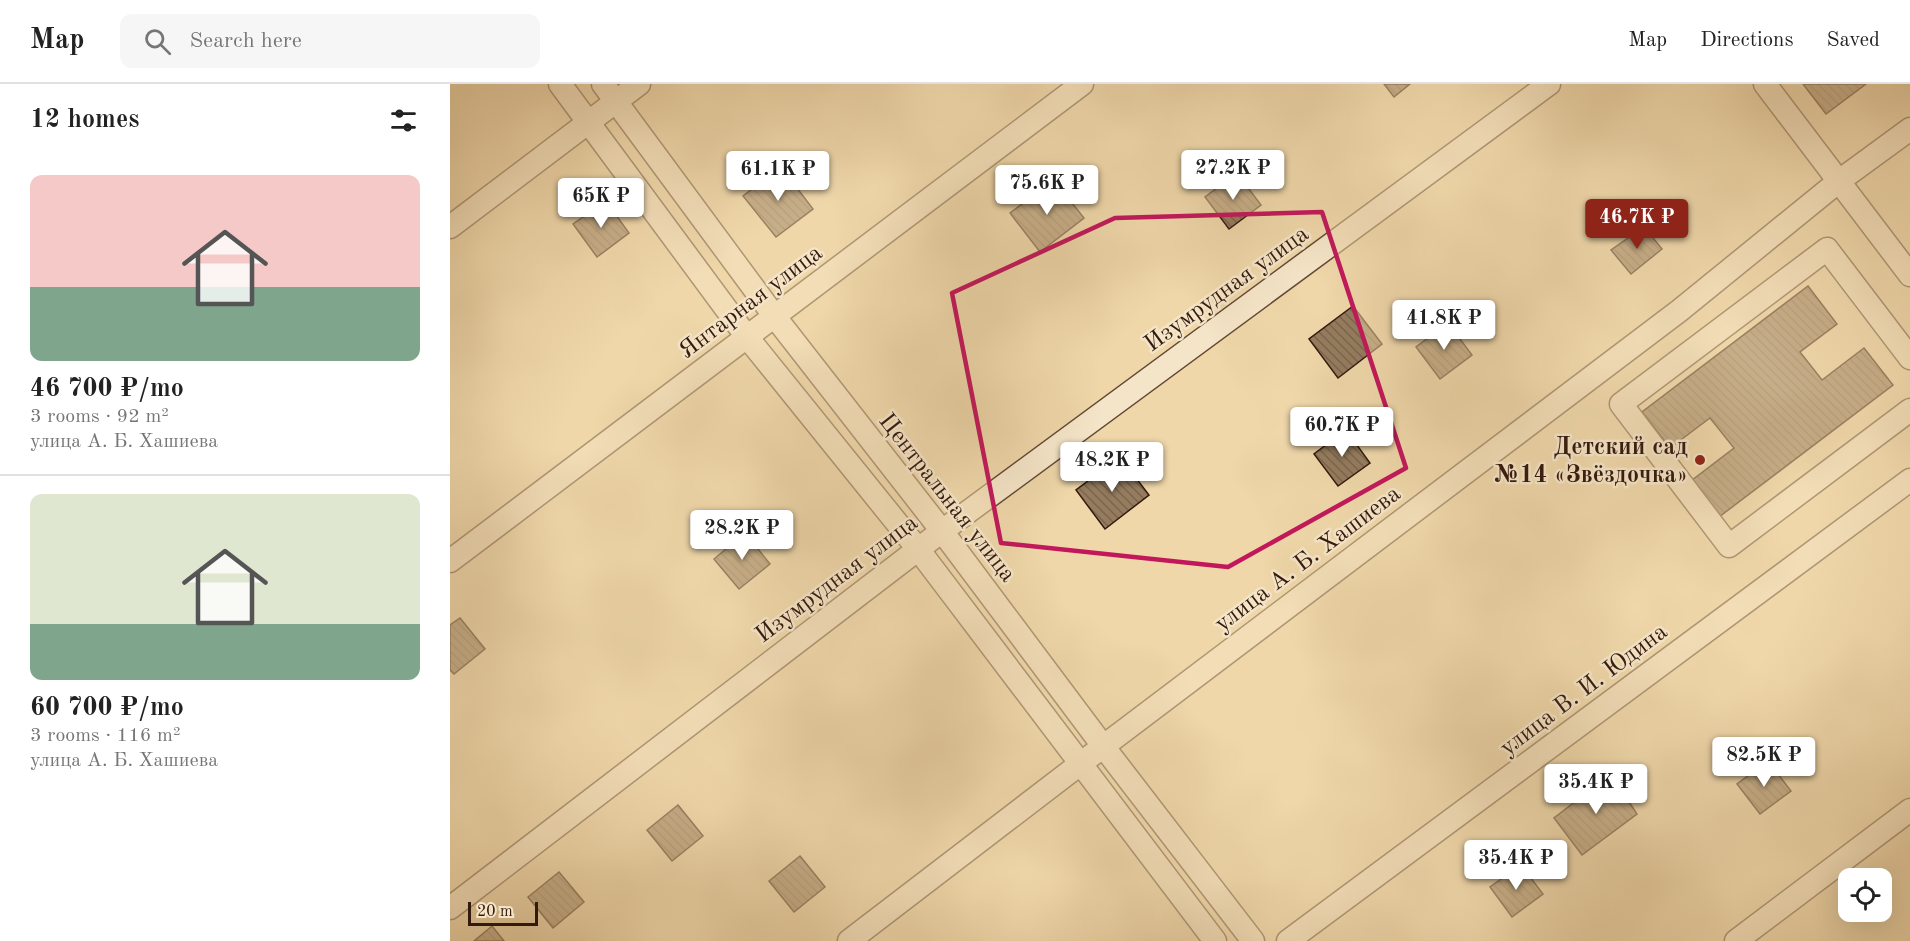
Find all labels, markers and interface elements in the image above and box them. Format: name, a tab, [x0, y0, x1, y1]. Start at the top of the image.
search box	[120, 14, 540, 68]
icon: search	[141, 25, 174, 58]
text: Map	[30, 27, 84, 55]
text: Search here	[189, 30, 302, 52]
text: Map	[1628, 30, 1667, 51]
text: Directions	[1700, 30, 1794, 51]
text: Saved	[1827, 30, 1880, 51]
icon: filters	[387, 104, 420, 137]
text: 12 homes	[30, 107, 139, 133]
pin: 27.2K ₽	[1178, 150, 1288, 201]
pin: 61.1K ₽	[723, 151, 833, 202]
text: 27.2K ₽	[1195, 159, 1271, 179]
text: 61.1K ₽	[740, 160, 816, 180]
pin: 75.6K ₽	[992, 165, 1102, 216]
text: 75.6K ₽	[1009, 174, 1085, 194]
pin: 65K ₽	[559, 178, 643, 229]
text: 65K ₽	[572, 187, 630, 207]
pin: 46.7K ₽	[1582, 199, 1692, 250]
text: 46.7K ₽	[1599, 208, 1675, 228]
icon: home	[171, 214, 279, 322]
street label: Изумрудная улица	[1141, 222, 1314, 357]
street label: Янтарная улица	[675, 241, 827, 364]
pin: 41.8K ₽	[1389, 300, 1499, 351]
text: 41.8K ₽	[1406, 309, 1482, 329]
text: 46 700 ₽/mo	[30, 376, 184, 402]
text: 3 rooms · 92 m²	[30, 407, 169, 427]
pin: 60.7K ₽	[1287, 407, 1397, 458]
street label: Центральная улица	[873, 409, 1020, 587]
text: 60.7K ₽	[1304, 416, 1380, 436]
text: улица А. Б. Хашиева	[30, 432, 218, 452]
place label: Детский сад №14 «Звёздочка»	[1494, 436, 1688, 488]
pin: 48.2K ₽	[1057, 442, 1167, 493]
text: 48.2K ₽	[1074, 451, 1150, 471]
marker: Детский сад №14 «Звёздочка»	[1693, 453, 1707, 467]
street label: улица А. Б. Хашиева	[1211, 482, 1406, 637]
pin: 28.2K ₽	[687, 510, 797, 561]
street label: Изумрудная улица	[752, 511, 923, 648]
text: 28.2K ₽	[704, 519, 780, 539]
icon: home	[171, 533, 279, 641]
street label: улица В. И. Юдина	[1496, 620, 1672, 761]
text: 60 700 ₽/mo	[30, 695, 184, 721]
text: 3 rooms · 116 m²	[30, 726, 180, 746]
pin: 82.5K ₽	[1709, 737, 1819, 788]
text: 82.5K ₽	[1726, 746, 1802, 766]
text: улица А. Б. Хашиева	[30, 751, 218, 771]
pin: 35.4K ₽	[1541, 764, 1651, 815]
text: 35.4K ₽	[1558, 773, 1634, 793]
pin: 35.4K ₽	[1461, 840, 1571, 891]
text: 35.4K ₽	[1478, 849, 1554, 869]
map controls	[1838, 868, 1892, 922]
button: locate	[1838, 868, 1892, 922]
scale bar	[468, 899, 538, 926]
text: 20 m	[477, 904, 513, 920]

